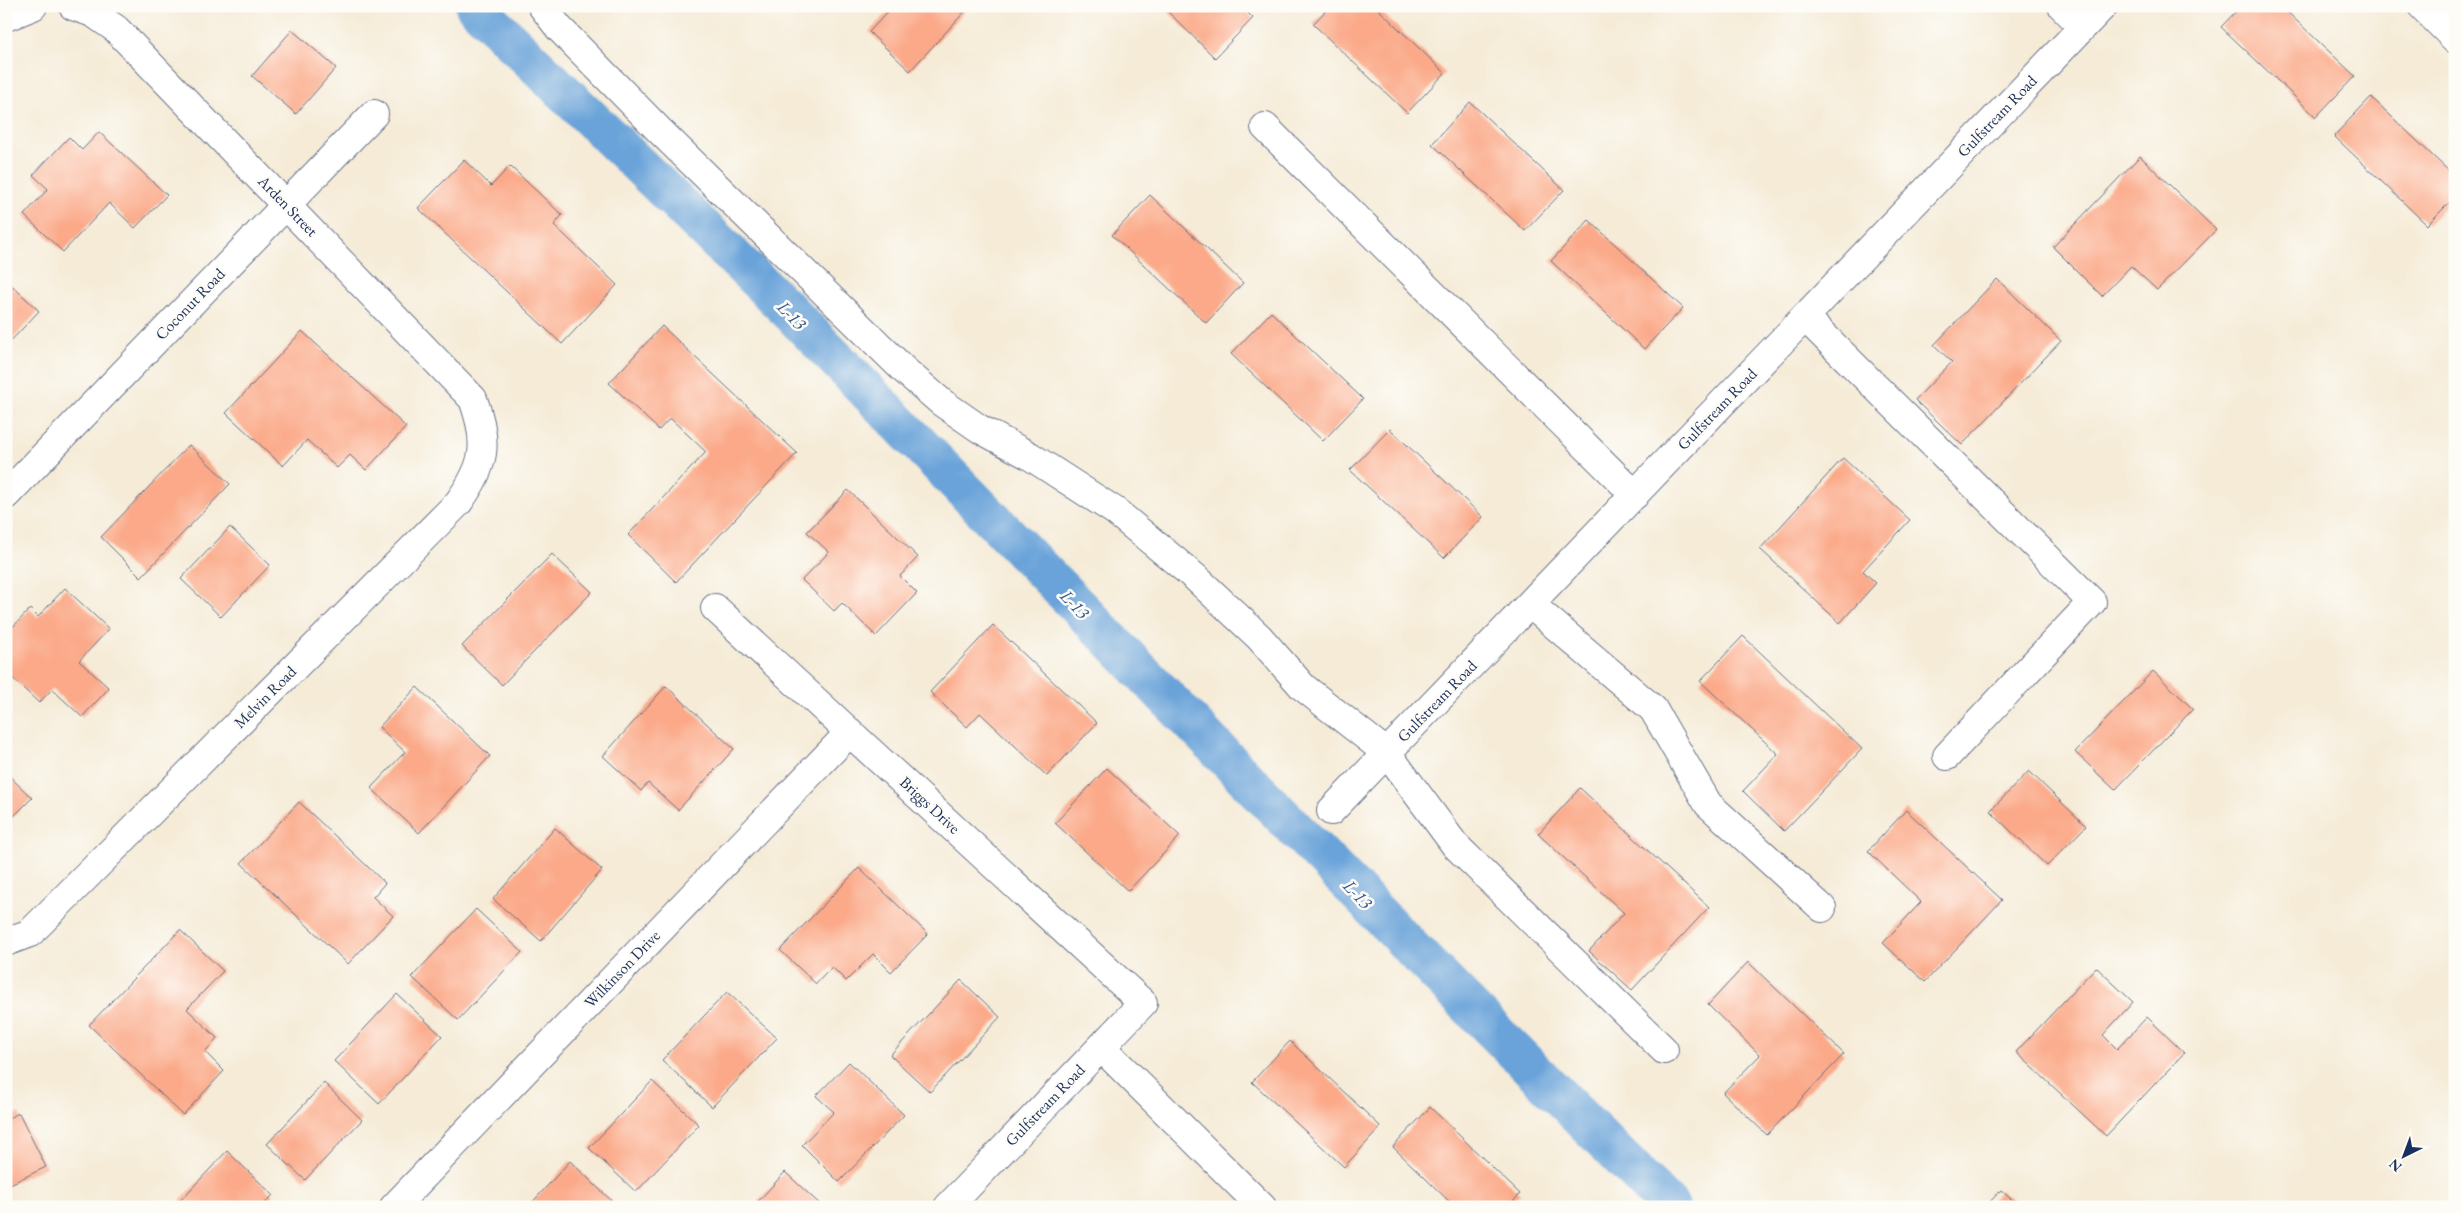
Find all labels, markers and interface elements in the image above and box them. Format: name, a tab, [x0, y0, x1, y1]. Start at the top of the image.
street label: Gulfstream Road	[1953, 70, 2042, 162]
street label: Arden Street	[253, 170, 322, 241]
street label: Coconut Road	[150, 263, 230, 344]
water label: L-13	[772, 295, 812, 335]
street label: Gulfstream Road	[1673, 363, 1762, 455]
water label: L-13	[1055, 584, 1095, 624]
street label: Gulfstream Road	[1393, 655, 1482, 747]
street label: Melvin Road	[229, 661, 301, 733]
street label: Briggs Drive	[895, 772, 965, 838]
water label: L-13	[1338, 874, 1378, 914]
street label: Wilkinson Drive	[579, 925, 665, 1013]
street label: Gulfstream Road	[1001, 1059, 1090, 1151]
north arrow	[2378, 1130, 2428, 1180]
text: N	[2385, 1155, 2406, 1176]

